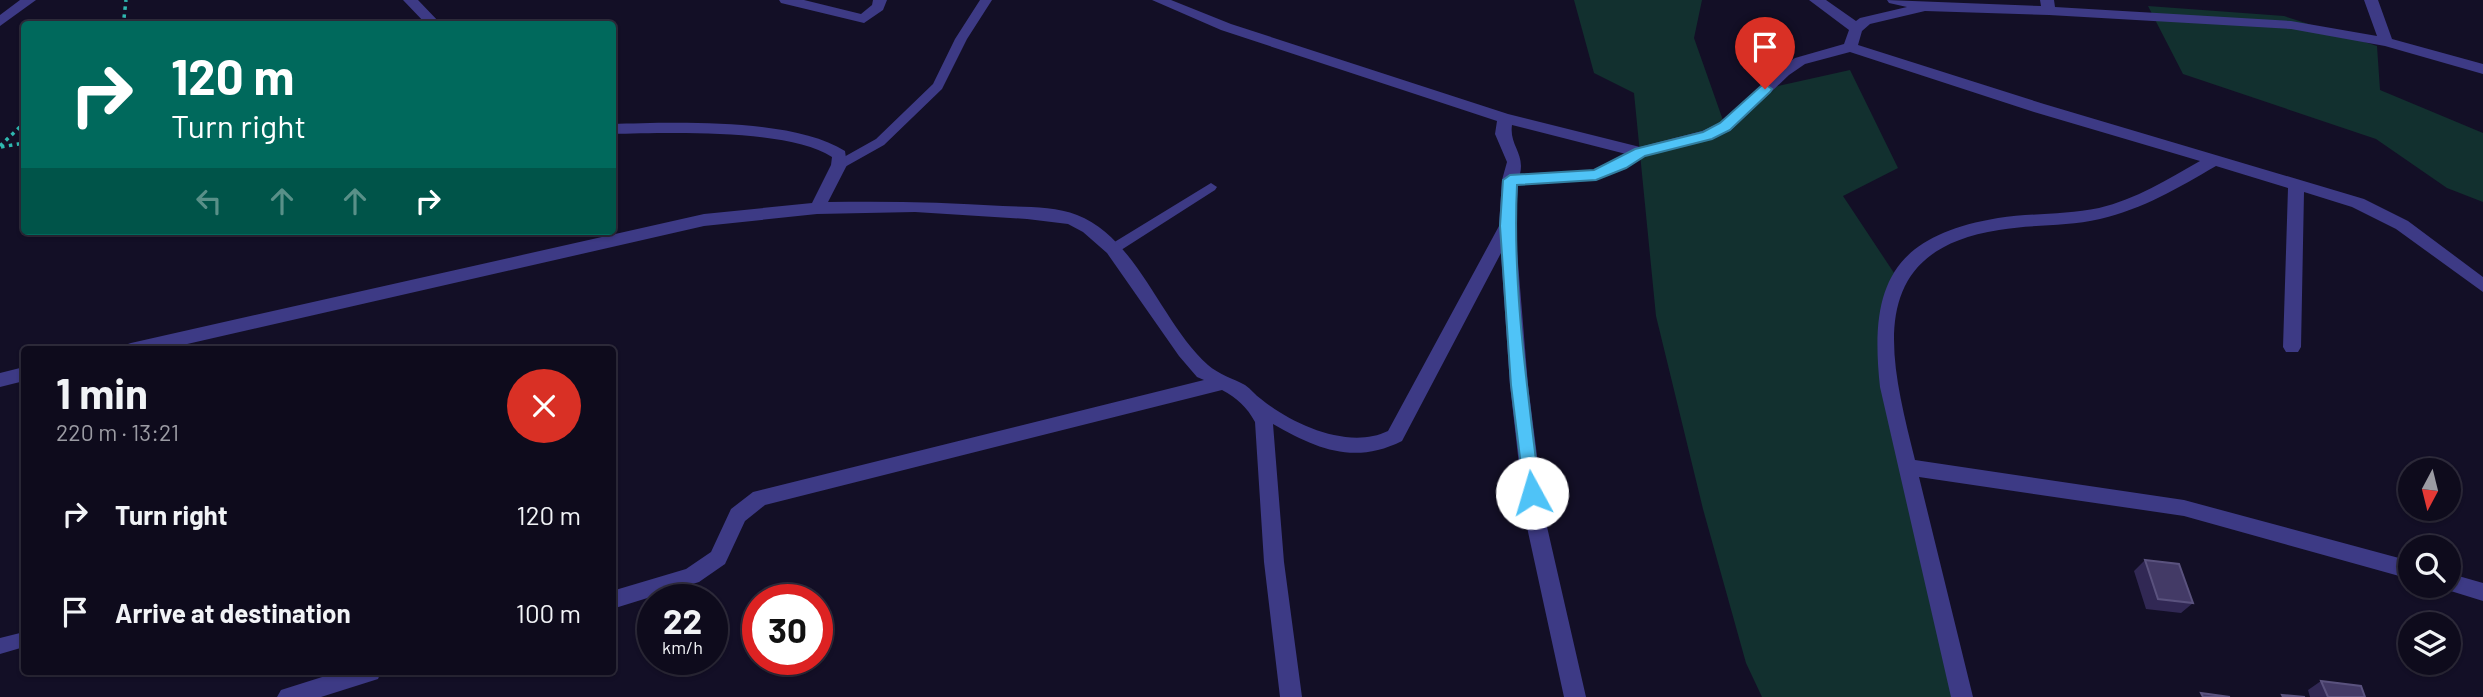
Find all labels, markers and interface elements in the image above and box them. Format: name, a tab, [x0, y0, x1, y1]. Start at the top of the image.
pin	[1735, 17, 1795, 89]
icon: arrive	[1746, 28, 1784, 66]
text: 120 m	[171, 46, 294, 105]
icon: right	[56, 49, 147, 140]
text: Turn right	[171, 106, 306, 144]
icon: left	[190, 182, 228, 220]
icon: ahead	[263, 182, 301, 220]
icon: ahead	[336, 182, 374, 220]
icon: right	[409, 182, 447, 220]
text: 1 min	[56, 367, 148, 417]
button: close	[507, 369, 581, 443]
text: 220 m · 13:21	[56, 418, 179, 446]
position arrow	[1495, 456, 1569, 530]
north arrow	[2398, 458, 2460, 522]
map controls	[2398, 458, 2461, 675]
icon: right	[56, 495, 94, 533]
text: Turn right	[115, 499, 228, 530]
text: 120 m	[517, 499, 581, 530]
button: search	[2398, 535, 2461, 598]
speed limit sign: 30	[742, 584, 833, 675]
icon: arrive	[56, 593, 94, 631]
text: Arrive at destination	[115, 597, 351, 628]
text: 100 m	[516, 597, 581, 628]
text: 22	[663, 599, 702, 641]
button: layers	[2398, 612, 2461, 675]
text: km/h	[662, 636, 703, 658]

